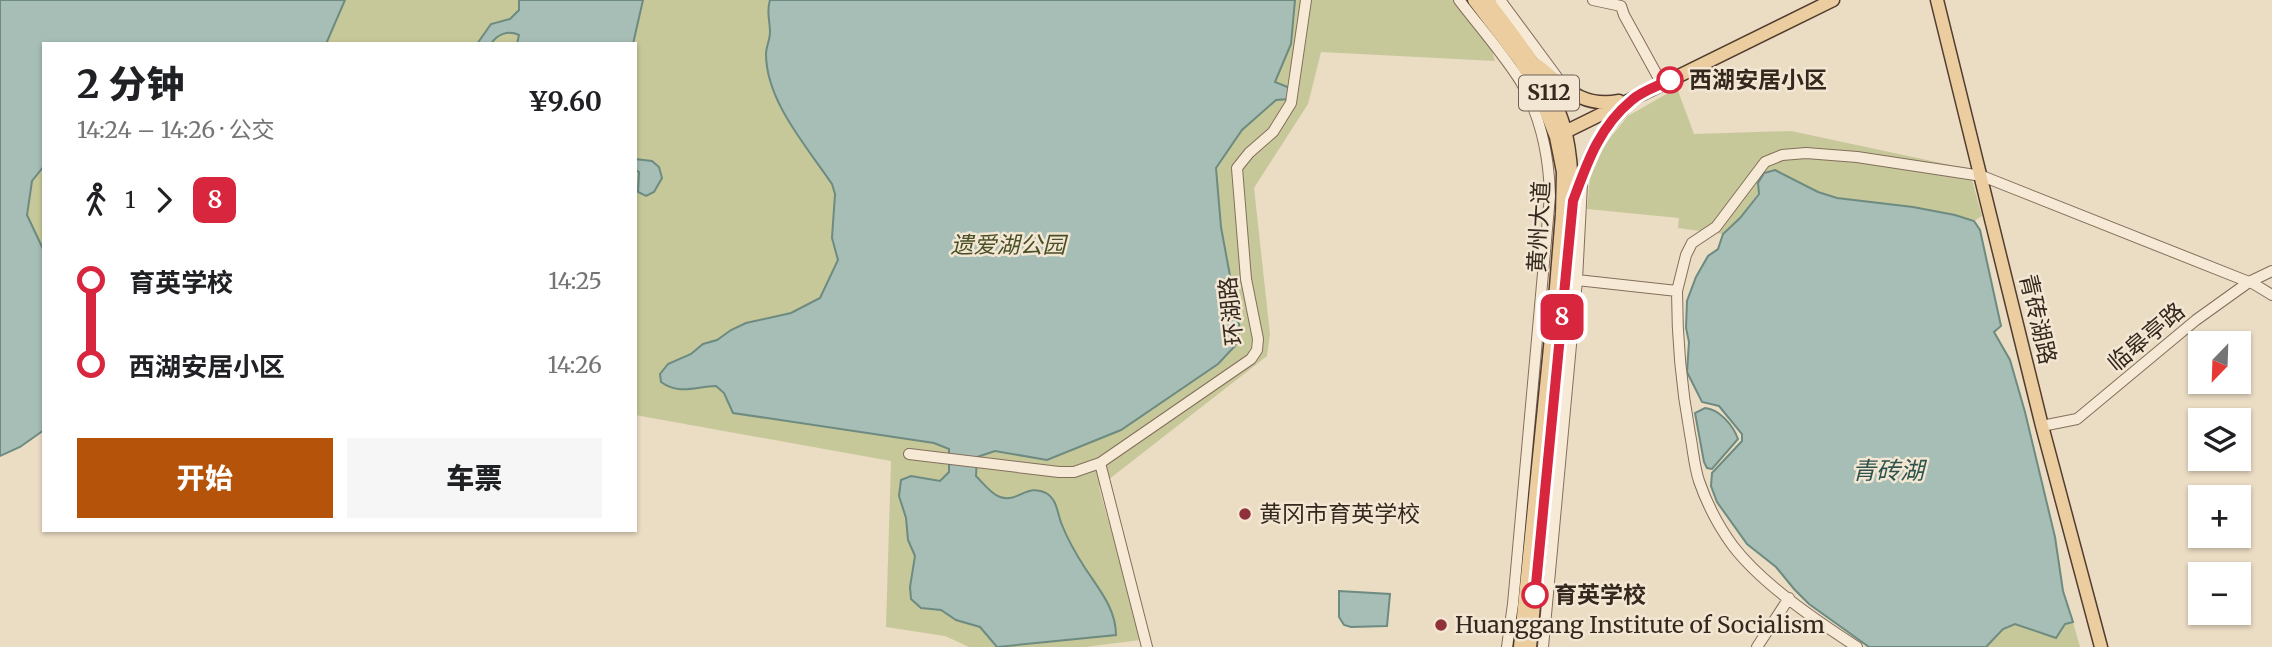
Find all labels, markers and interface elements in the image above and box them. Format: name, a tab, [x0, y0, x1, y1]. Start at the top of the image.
text: 2 分钟	[77, 61, 184, 108]
place label: 西湖安居小区	[1689, 65, 1827, 94]
marker: 西湖安居小区	[1657, 67, 1683, 93]
road number: S112	[1519, 76, 1579, 110]
text: ¥9.60	[528, 85, 602, 118]
text: 14:24 – 14:26 · 公交	[77, 115, 275, 144]
street label: 黄州大道	[1522, 180, 1555, 274]
icon: walk	[77, 181, 115, 219]
icon: forward	[145, 181, 183, 219]
text: 8	[207, 184, 222, 215]
text: 1	[125, 185, 135, 214]
park label: 遗爱湖公园	[951, 230, 1069, 259]
text: 育英学校	[129, 266, 233, 299]
text: 14:25	[548, 266, 602, 295]
street label: 青砖湖路	[2014, 271, 2063, 367]
street label: 环湖路	[1212, 275, 1249, 347]
line badge: 8	[1539, 294, 1585, 340]
street label: 临皋亭路	[2101, 296, 2190, 377]
text: 8	[1555, 301, 1569, 332]
north arrow	[2188, 331, 2250, 394]
map controls	[2188, 331, 2251, 625]
text: 西湖安居小区	[129, 350, 285, 383]
text: 14:26	[548, 350, 602, 379]
button: layers	[2188, 408, 2251, 471]
button: 开始	[77, 438, 333, 518]
button: 车票	[347, 438, 602, 518]
water label: 青砖湖	[1852, 455, 1928, 486]
button: +	[2188, 485, 2251, 548]
place label: 黄冈市育英学校	[1259, 499, 1420, 528]
marker: 黄冈市育英学校	[1237, 506, 1253, 522]
button: −	[2188, 562, 2251, 625]
place label: 育英学校	[1554, 580, 1646, 609]
marker: 育英学校	[1522, 582, 1548, 608]
place label: Huanggang Institute of Socialism	[1455, 610, 1825, 639]
marker: Huanggang Institute of Socialism	[1433, 617, 1449, 633]

